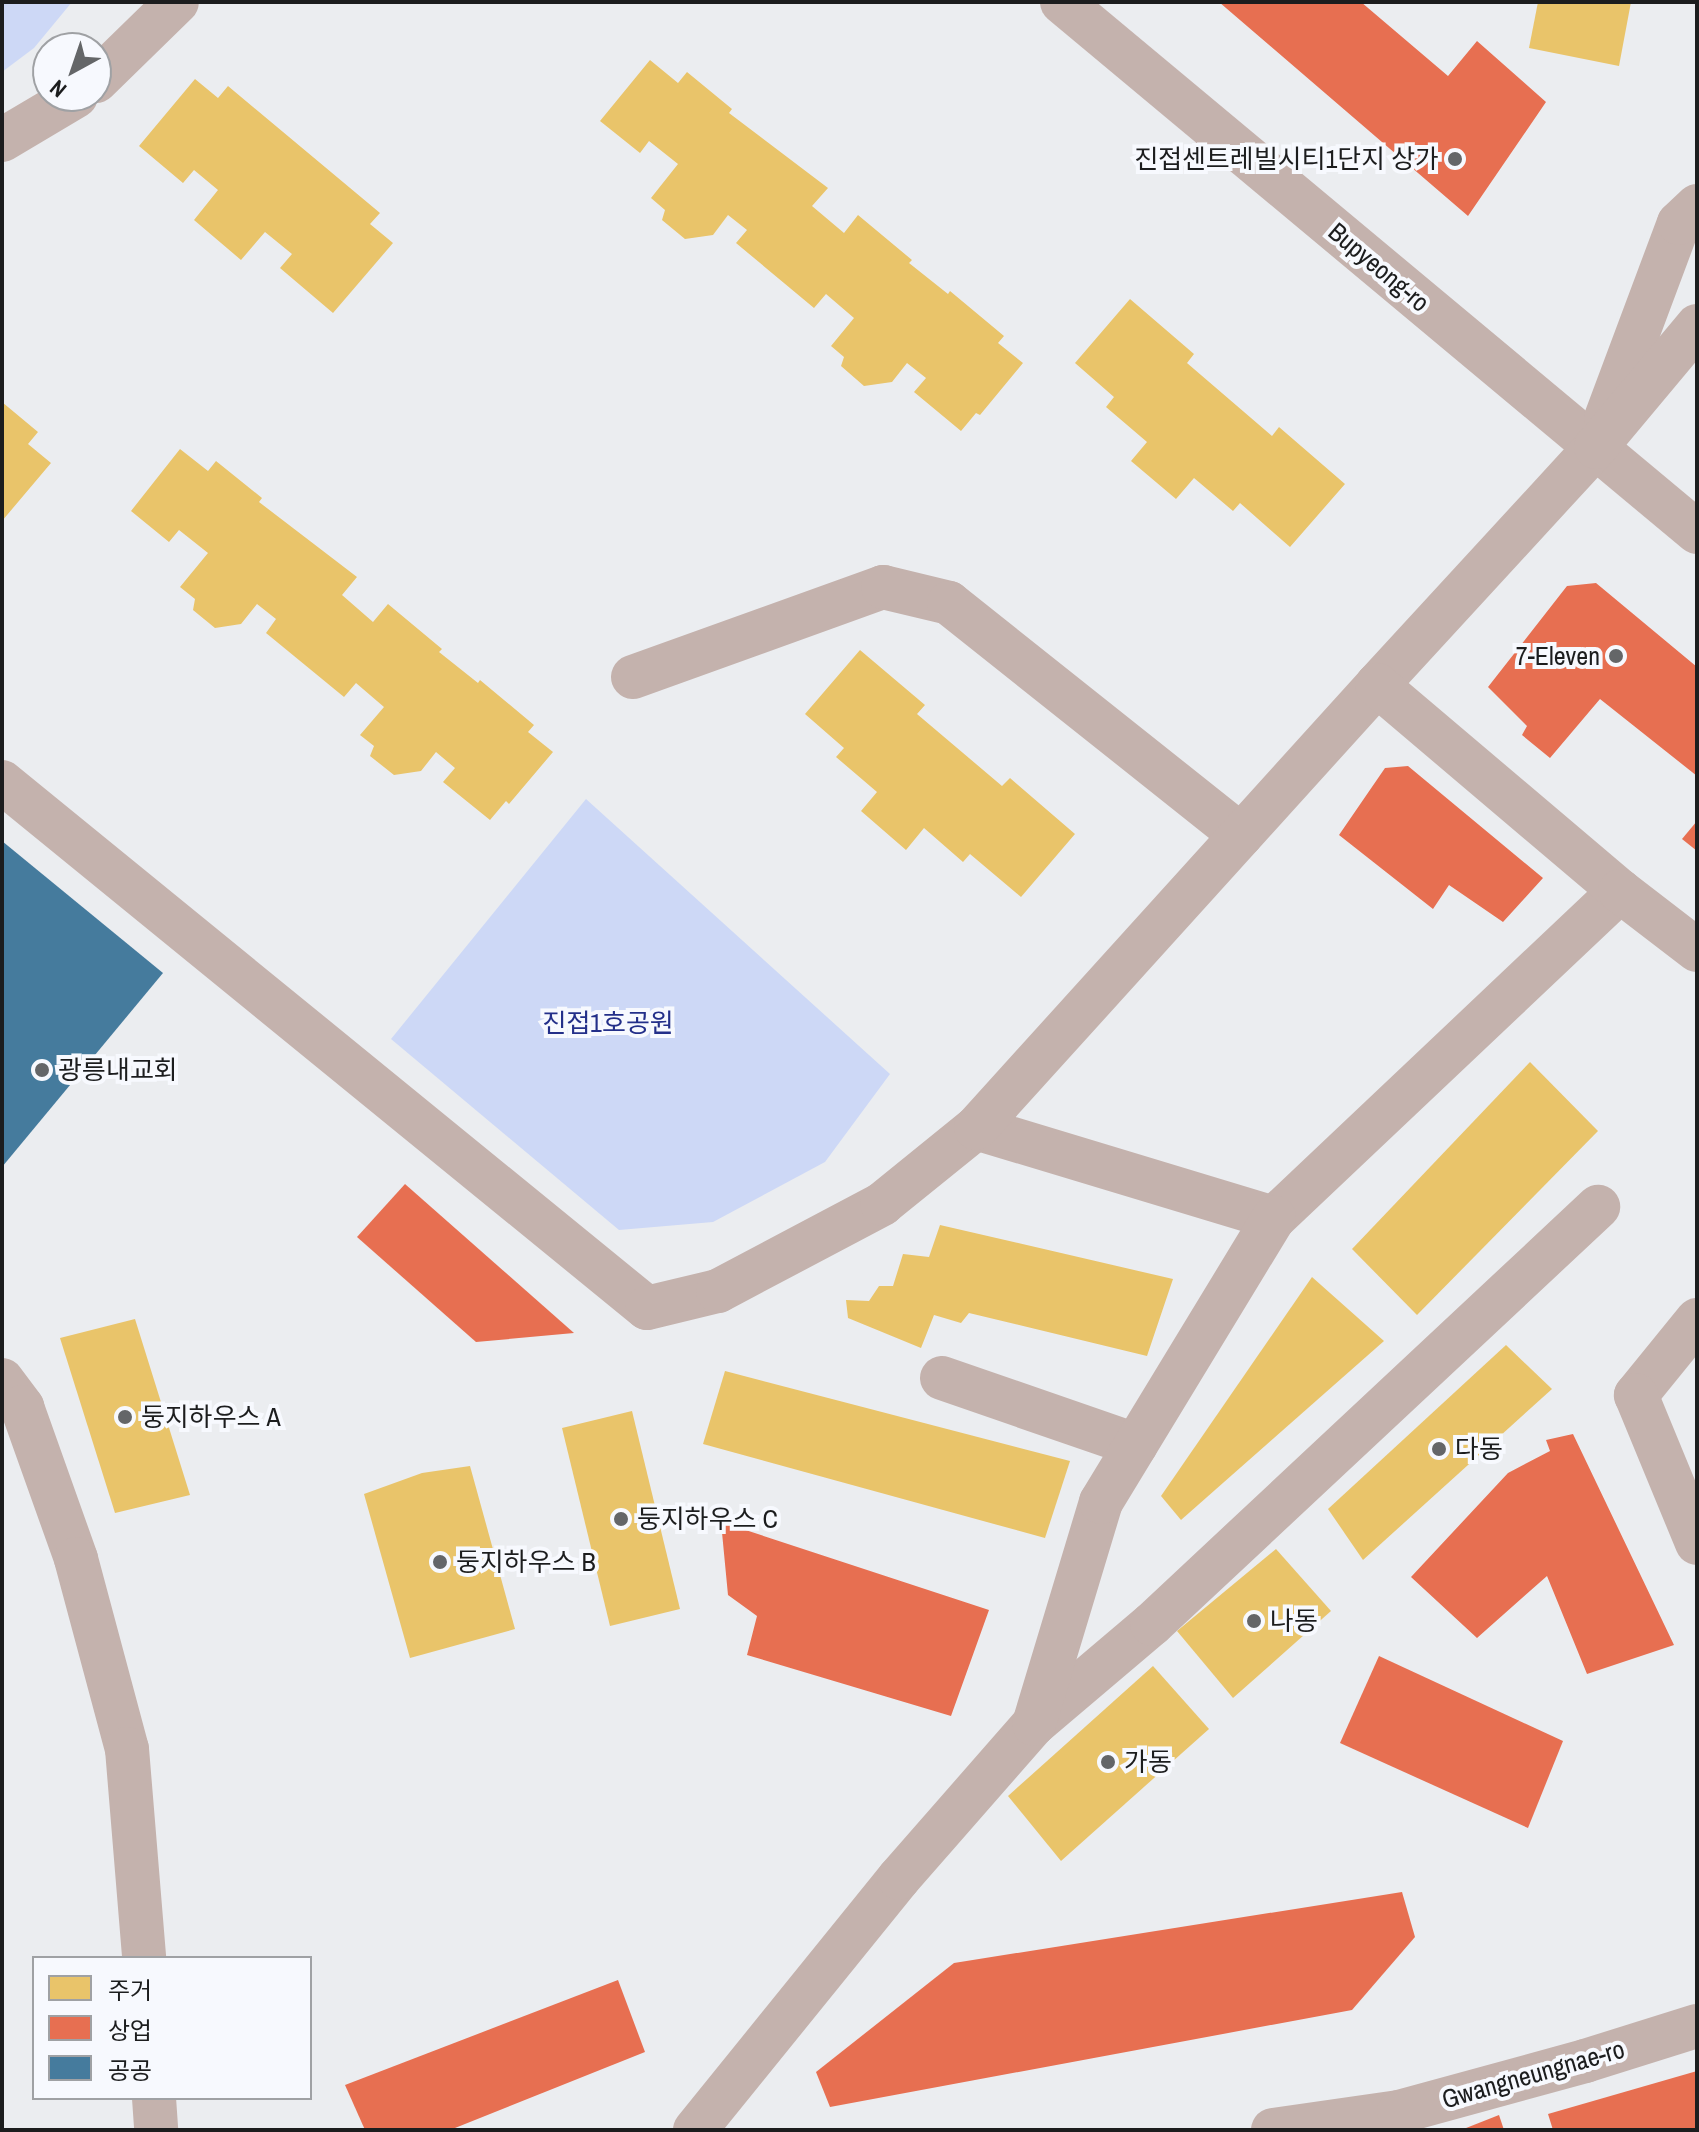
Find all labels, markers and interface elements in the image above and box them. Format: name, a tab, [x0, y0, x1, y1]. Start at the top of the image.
north arrow	[32, 32, 112, 112]
text: N	[43, 73, 72, 105]
place label: 진접센트레빌시티1단지 상가	[1134, 143, 1439, 175]
marker: 진접센트레빌시티1단지 상가	[1446, 150, 1464, 168]
street label: Bupyeong-ro	[1322, 216, 1436, 318]
place label: 7-Eleven	[1516, 640, 1600, 672]
marker: 7-Eleven	[1607, 647, 1625, 665]
park label: 진접1호공원	[542, 1007, 674, 1039]
place label: 광릉내교회	[58, 1054, 178, 1086]
marker: 광릉내교회	[33, 1061, 51, 1079]
place label: 둥지하우스 A	[141, 1401, 281, 1433]
marker: 둥지하우스 A	[116, 1408, 134, 1426]
place label: 다동	[1455, 1433, 1503, 1465]
marker: 다동	[1430, 1440, 1448, 1458]
place label: 둥지하우스 C	[637, 1503, 778, 1535]
marker: 둥지하우스 C	[612, 1510, 630, 1528]
place label: 둥지하우스 B	[456, 1546, 596, 1578]
marker: 둥지하우스 B	[431, 1553, 449, 1571]
place label: 나동	[1270, 1605, 1318, 1637]
marker: 나동	[1245, 1612, 1263, 1630]
place label: 가동	[1124, 1746, 1172, 1778]
marker: 가동	[1099, 1753, 1117, 1771]
legend	[32, 1956, 312, 2100]
text: 주거	[108, 1974, 152, 2006]
text: 상업	[108, 2014, 152, 2046]
street label: Gwangneungnae-ro	[1438, 2033, 1628, 2115]
text: 공공	[108, 2054, 152, 2086]

